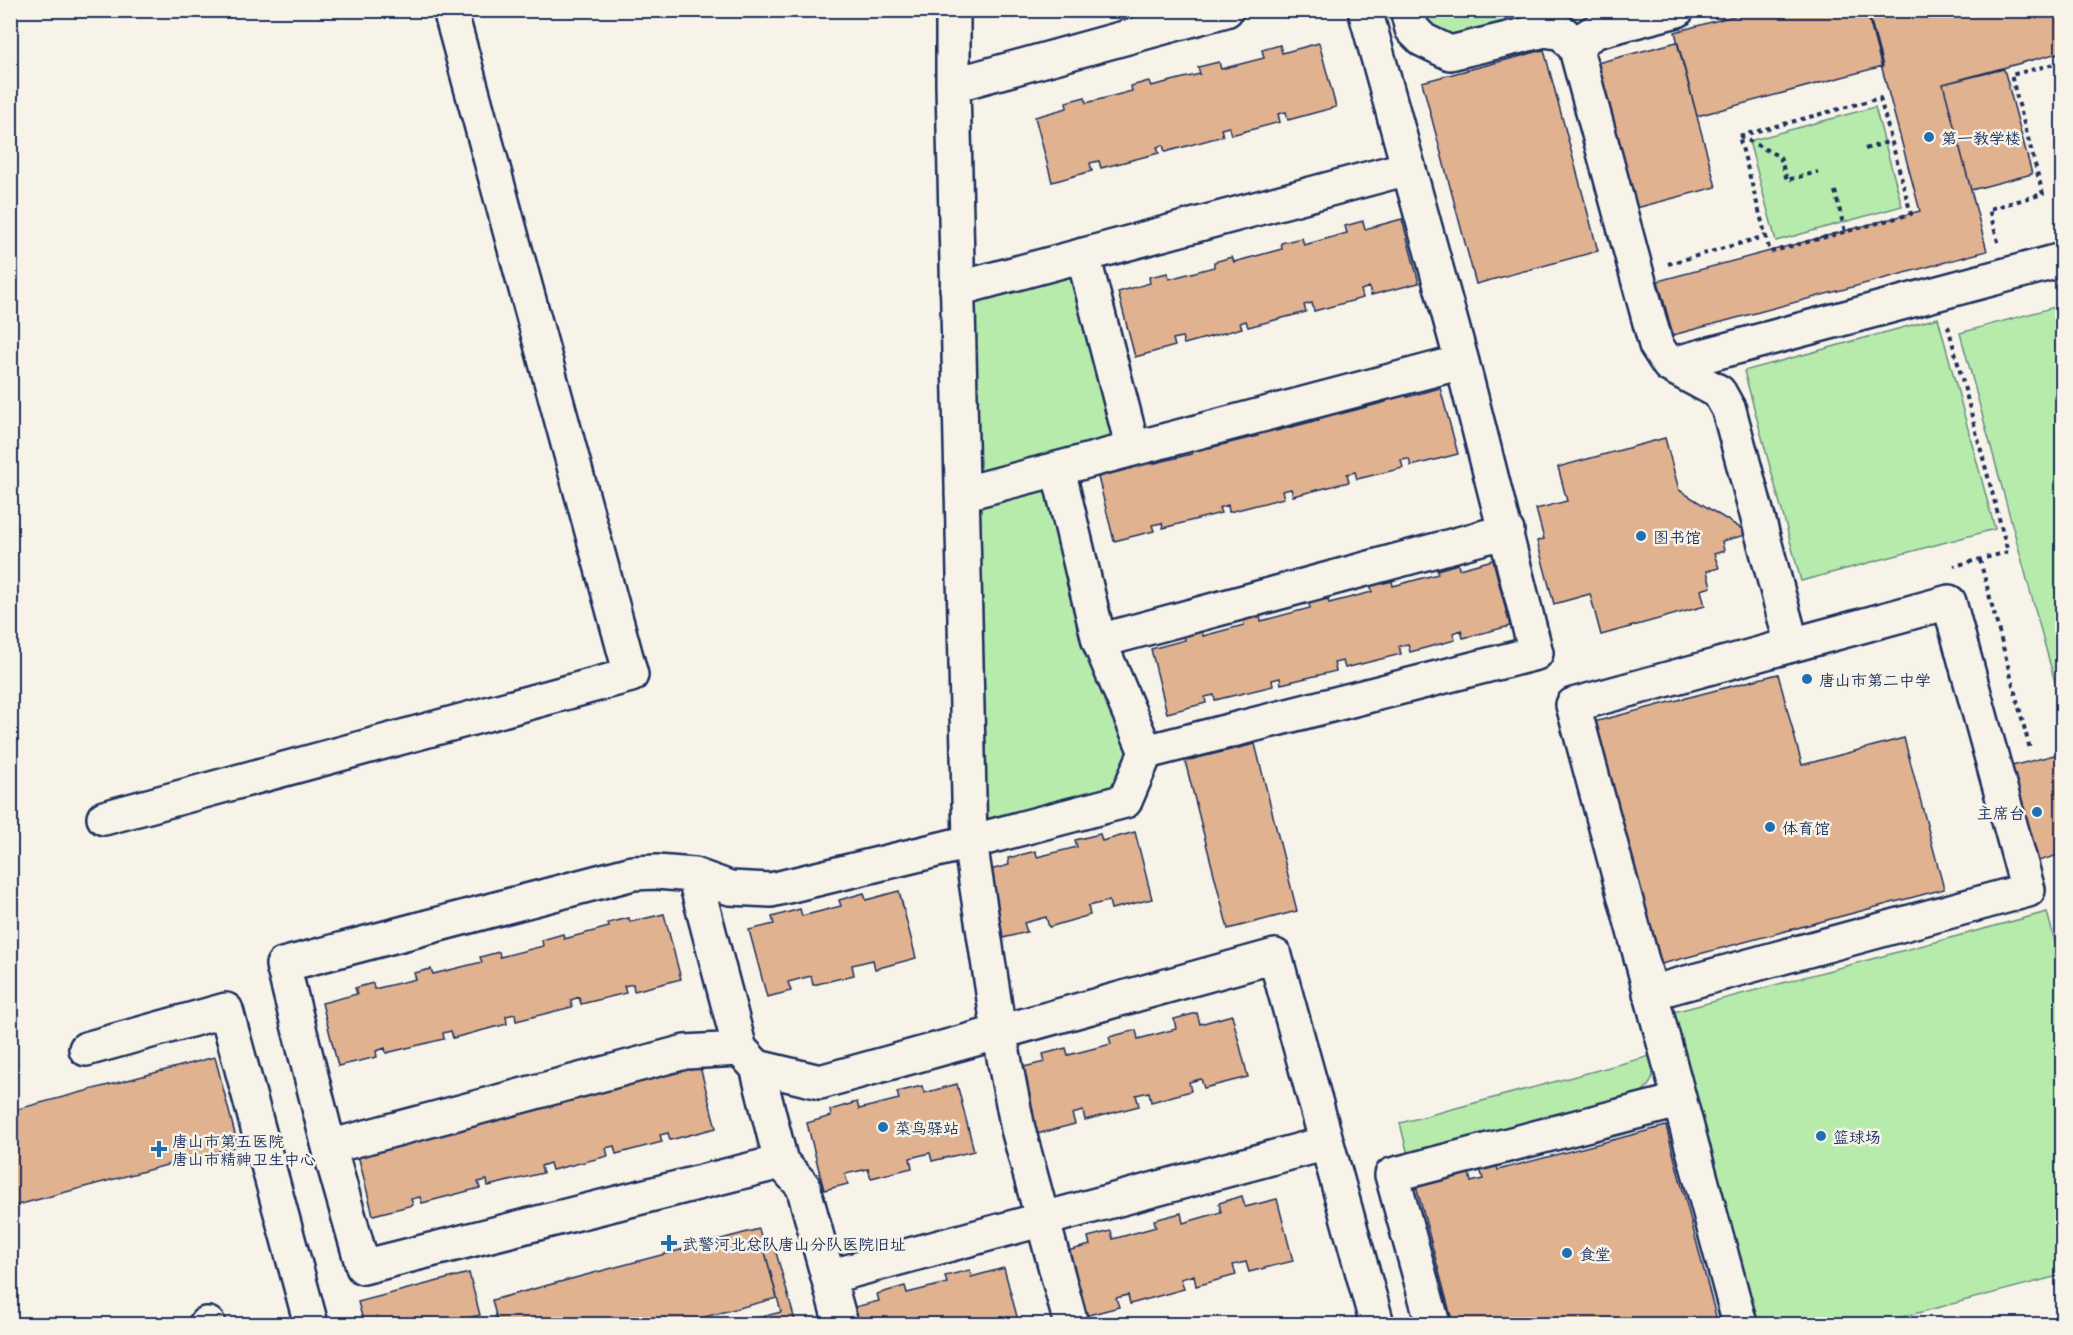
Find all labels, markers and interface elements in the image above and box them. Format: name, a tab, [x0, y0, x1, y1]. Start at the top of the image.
place label: 第一教学楼	[1941, 127, 2021, 148]
marker: 第一教学楼	[1922, 130, 1936, 144]
place label: 图书馆	[1653, 526, 1701, 547]
marker: 图书馆	[1634, 529, 1648, 543]
place label: 唐山市第二中学	[1819, 669, 1931, 690]
marker: 唐山市第二中学	[1800, 672, 1814, 686]
place label: 主席台	[1977, 802, 2025, 823]
marker: 主席台	[2030, 805, 2044, 819]
place label: 体育馆	[1782, 817, 1830, 838]
marker: 体育馆	[1763, 820, 1777, 834]
place label: 菜鸟驿站	[895, 1117, 959, 1138]
marker: 菜鸟驿站	[876, 1120, 890, 1134]
place label: 篮球场	[1833, 1126, 1881, 1147]
marker: 篮球场	[1814, 1129, 1828, 1143]
place label: 唐山市第五医院 唐山市精神卫生中心	[172, 1130, 316, 1169]
marker: 唐山市第五医院 唐山市精神卫生中心	[150, 1140, 168, 1158]
place label: 武警河北总队唐山分队医院旧址	[682, 1233, 906, 1254]
marker: 武警河北总队唐山分队医院旧址	[660, 1234, 678, 1252]
place label: 食堂	[1579, 1243, 1611, 1264]
marker: 食堂	[1560, 1246, 1574, 1260]

